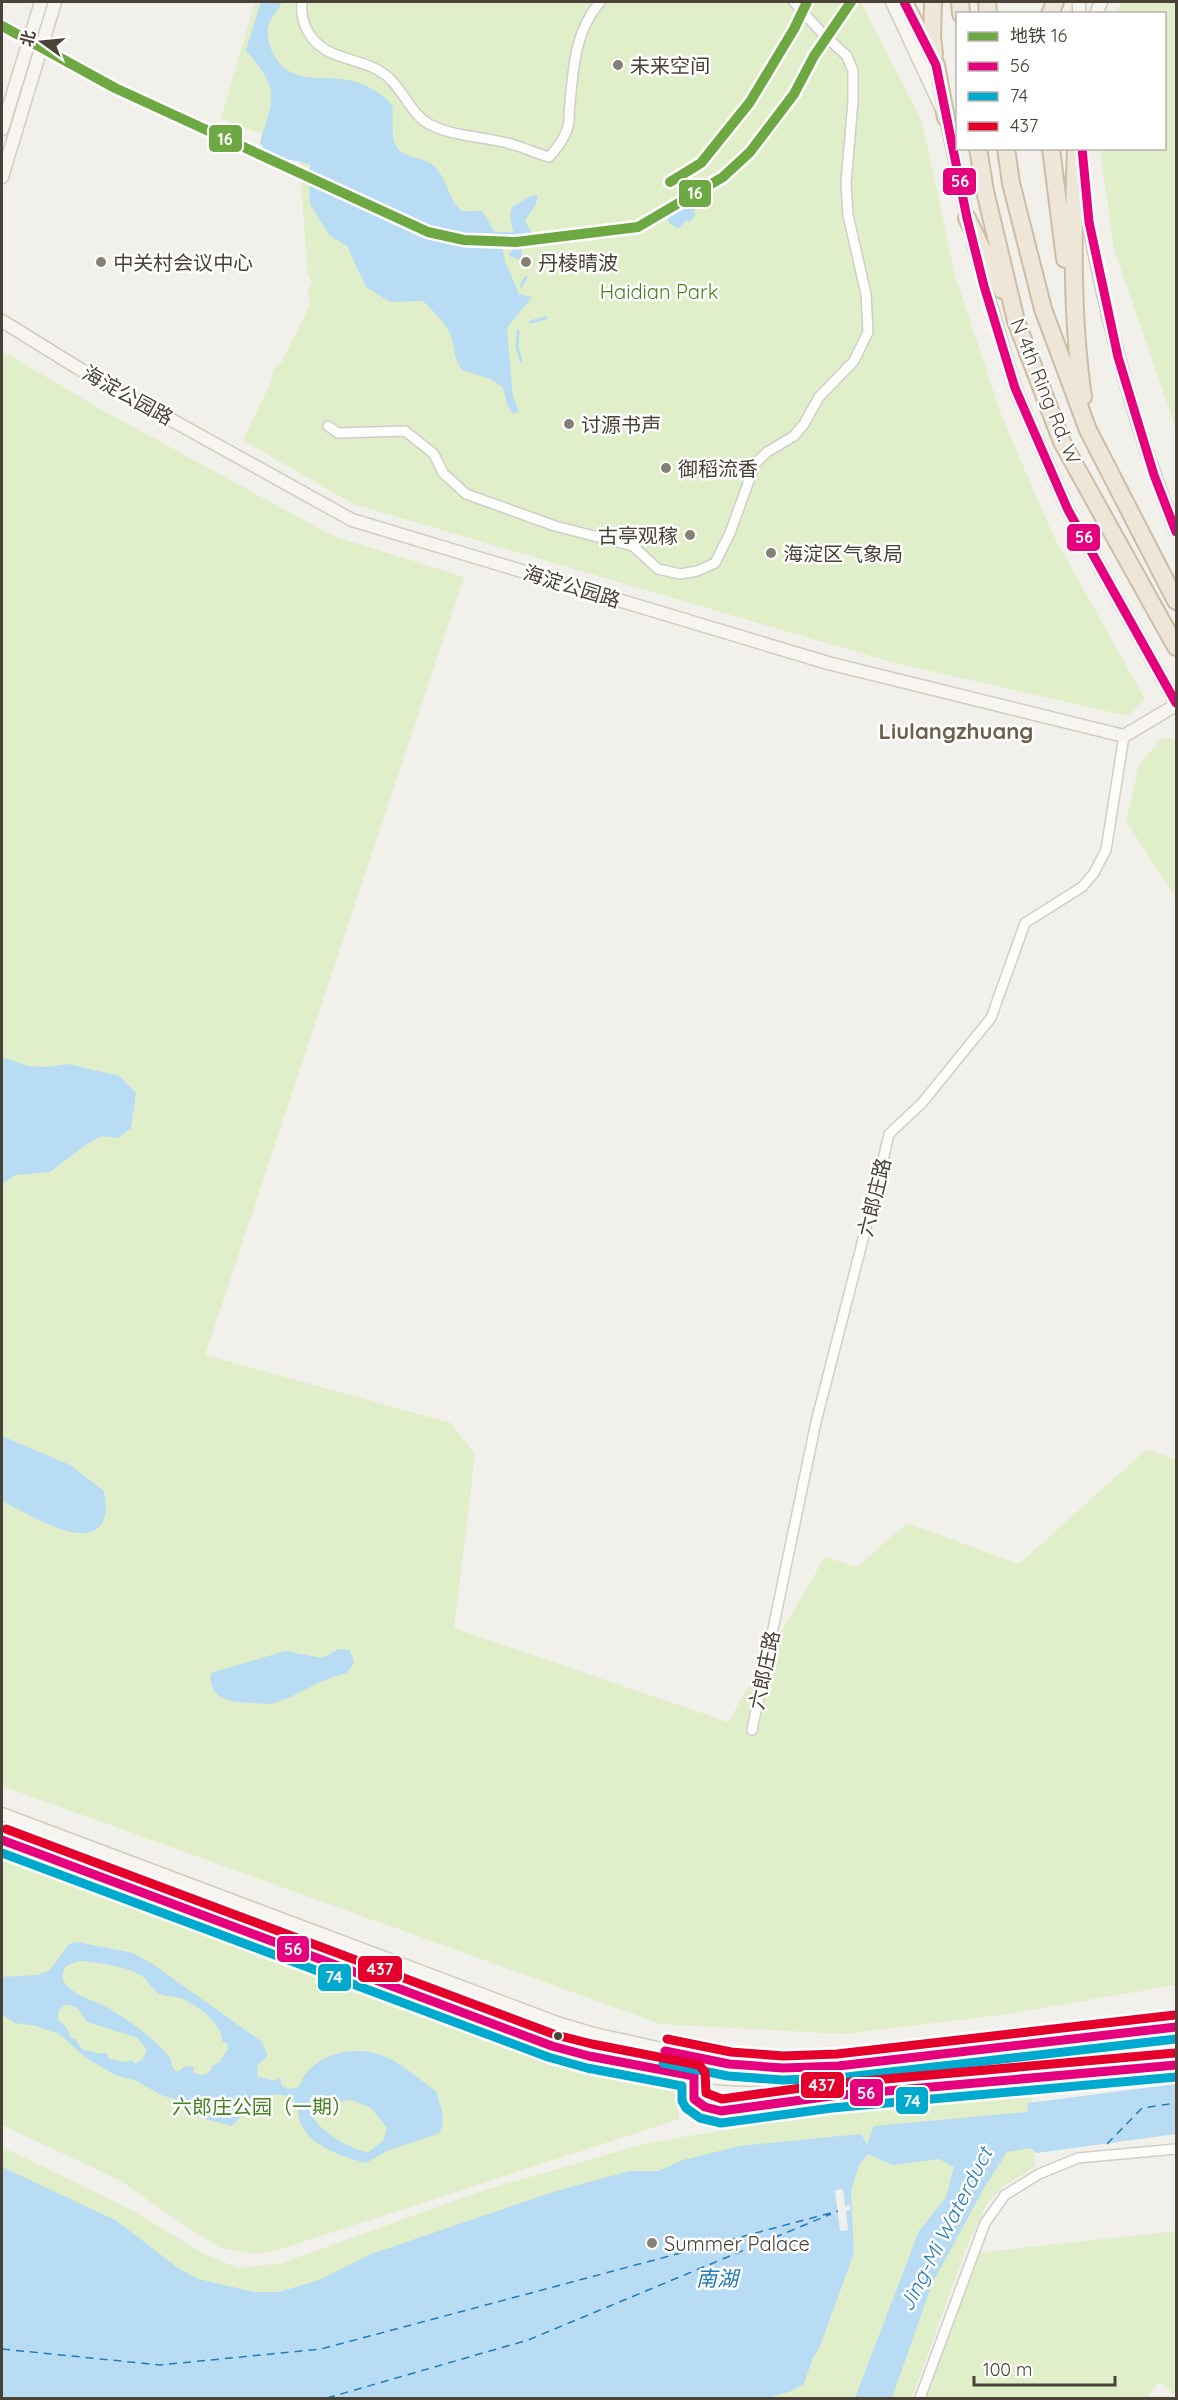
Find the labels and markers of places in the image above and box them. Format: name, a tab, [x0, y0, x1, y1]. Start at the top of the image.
place label: 未来空间	[630, 53, 710, 78]
marker: 未来空间	[611, 58, 625, 72]
place label: 中关村会议中心	[113, 250, 253, 275]
place label: 丹棱晴波	[538, 250, 618, 275]
marker: 中关村会议中心	[94, 255, 108, 269]
marker: 丹棱晴波	[519, 255, 533, 269]
place label: 讨源书声	[581, 412, 661, 437]
marker: 讨源书声	[562, 417, 576, 431]
place label: 御稻流香	[678, 456, 758, 481]
marker: 御稻流香	[659, 461, 673, 475]
place label: 古亭观稼	[598, 523, 678, 548]
marker: 古亭观稼	[683, 528, 697, 542]
place label: 海淀区气象局	[783, 541, 903, 566]
marker: 海淀区气象局	[764, 546, 778, 560]
unlabelled marker	[552, 2030, 564, 2042]
place label: Summer Palace	[664, 2231, 810, 2256]
marker: Summer Palace	[645, 2236, 659, 2250]

